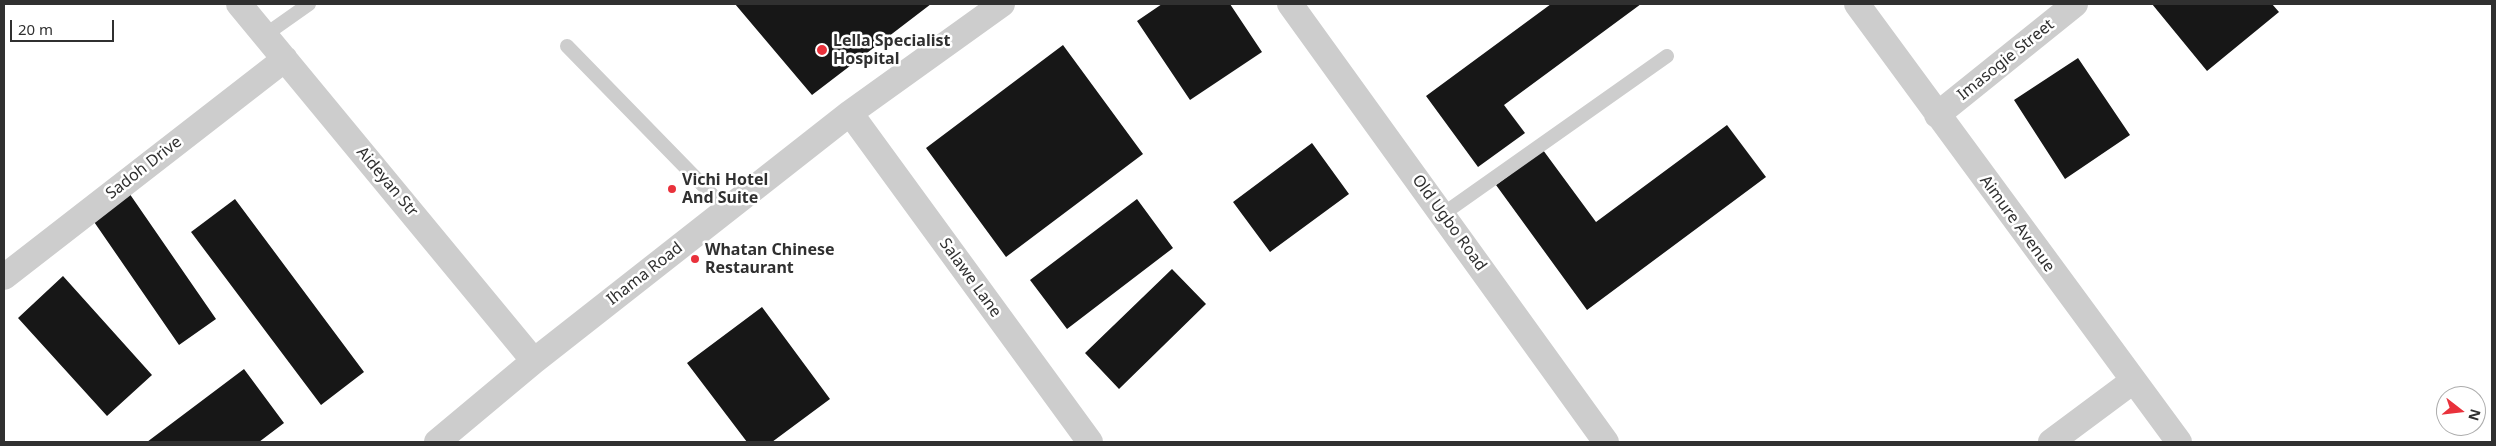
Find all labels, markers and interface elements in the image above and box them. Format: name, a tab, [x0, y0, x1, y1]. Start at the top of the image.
scale bar	[12, 10, 116, 42]
street label: Imasogie Street	[1954, 15, 2058, 105]
text: 20 m	[18, 19, 53, 39]
place label: Lella Specialist Hospital	[833, 31, 950, 69]
marker: Lella Specialist Hospital	[815, 43, 829, 57]
street label: Sadoh Drive	[102, 132, 186, 204]
street label: Aideyan Str	[352, 143, 422, 221]
place label: Vichi Hotel And Suite	[682, 170, 768, 208]
street label: Old Ugbo Road	[1408, 171, 1490, 275]
street label: Aimure Avenue	[1975, 172, 2059, 276]
marker: Vichi Hotel And Suite	[666, 183, 678, 195]
street label: Salawe Lane	[935, 235, 1005, 321]
street label: Ihama Road	[603, 238, 687, 310]
place label: Whatan Chinese Restaurant	[705, 240, 835, 278]
marker: Whatan Chinese Restaurant	[689, 253, 701, 265]
north arrow	[2436, 386, 2486, 436]
text: N	[2464, 407, 2486, 423]

